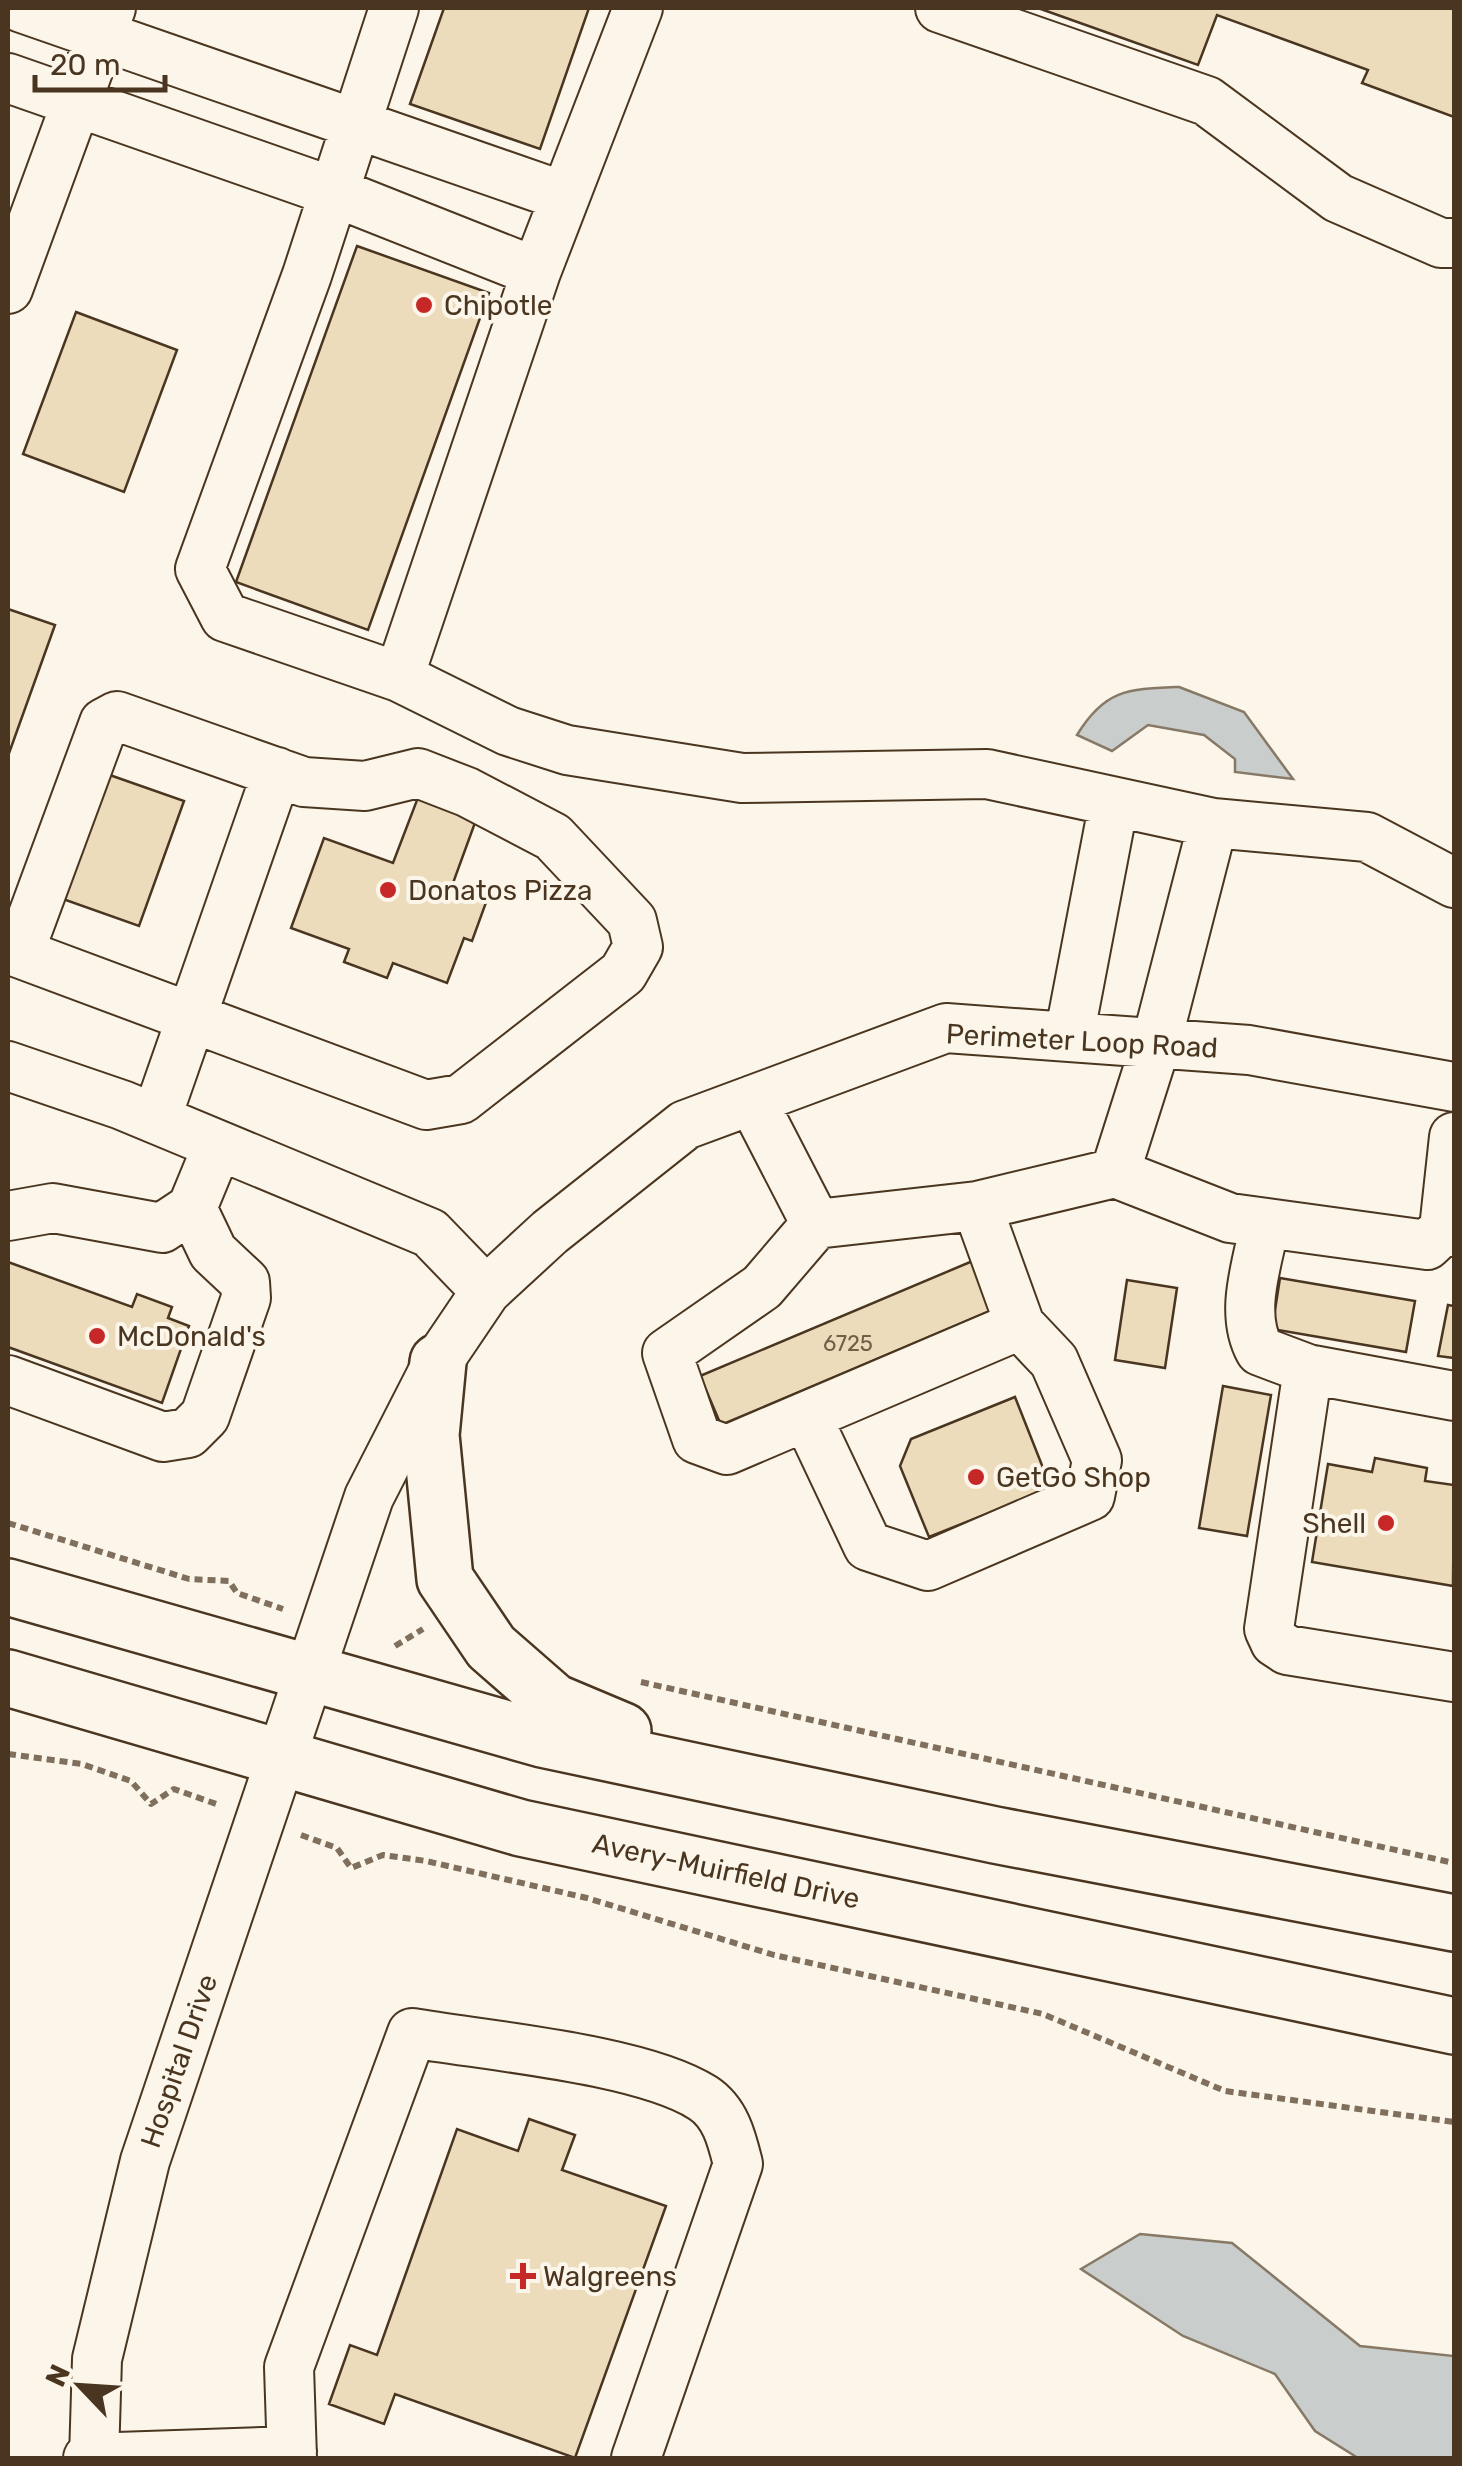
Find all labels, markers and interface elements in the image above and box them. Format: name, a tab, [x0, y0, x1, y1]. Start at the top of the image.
scale bar	[35, 30, 165, 92]
text: 20 m	[50, 47, 121, 83]
place label: Chipotle	[444, 289, 553, 322]
marker: Chipotle	[413, 294, 435, 316]
place label: Donatos Pizza	[408, 874, 593, 907]
marker: Donatos Pizza	[377, 879, 399, 901]
street label: Perimeter Loop Road	[945, 1017, 1219, 1065]
place label: McDonald's	[117, 1320, 266, 1353]
marker: McDonald's	[86, 1325, 108, 1347]
house number: 6725	[823, 1330, 873, 1357]
place label: GetGo Shop	[996, 1461, 1151, 1494]
marker: GetGo Shop	[965, 1466, 987, 1488]
place label: Shell	[1302, 1507, 1366, 1540]
marker: Shell	[1375, 1512, 1397, 1534]
street label: Avery-Muirfield Drive	[589, 1827, 863, 1915]
street label: Hospital Drive	[134, 1970, 224, 2152]
place label: Walgreens	[543, 2260, 677, 2293]
marker: Walgreens	[512, 2265, 534, 2287]
north arrow	[30, 2336, 130, 2436]
text: N	[39, 2360, 77, 2392]

